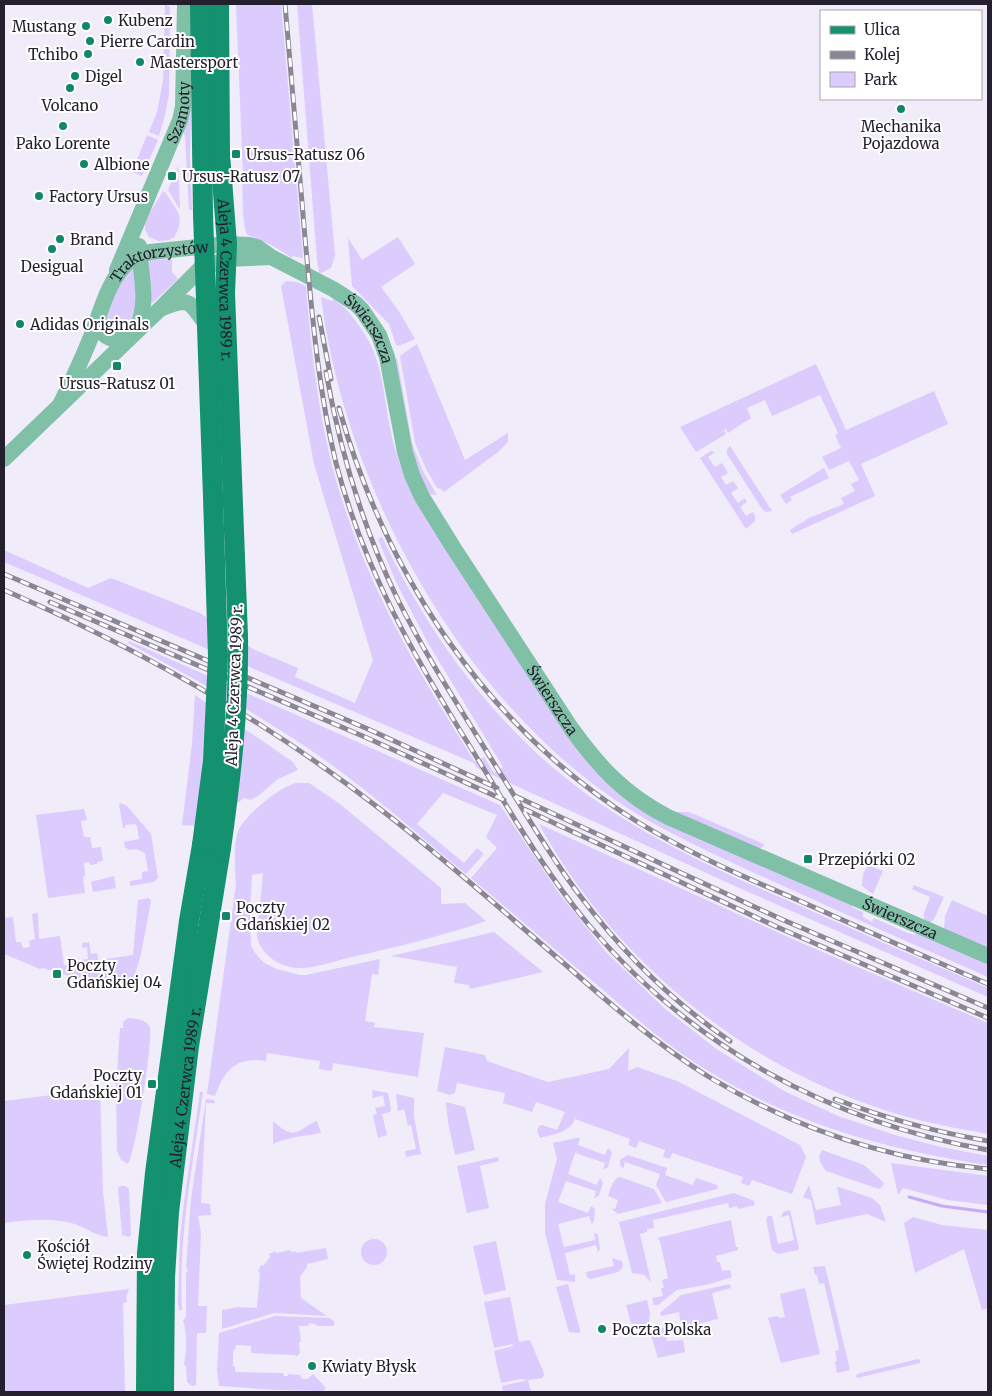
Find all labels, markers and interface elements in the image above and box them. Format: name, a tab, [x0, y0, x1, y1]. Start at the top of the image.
legend	[820, 10, 982, 100]
place label: Kubenz	[118, 11, 173, 30]
marker: Kubenz	[102, 14, 114, 26]
place label: Mustang	[12, 17, 76, 36]
marker: Mustang	[80, 20, 92, 32]
text: Ulica	[864, 20, 900, 39]
place label: Pierre Cardin	[100, 32, 195, 51]
marker: Pierre Cardin	[84, 35, 96, 47]
place label: Tchibo	[28, 45, 78, 64]
text: Kolej	[864, 45, 900, 64]
marker: Tchibo	[82, 48, 94, 60]
place label: Mastersport	[150, 53, 239, 72]
marker: Mastersport	[134, 56, 146, 68]
place label: Digel	[85, 67, 123, 86]
marker: Digel	[69, 70, 81, 82]
text: Park	[864, 70, 898, 89]
street label: Szamoty	[162, 81, 193, 146]
marker: Volcano	[64, 82, 76, 94]
place label: Volcano	[41, 96, 99, 115]
marker: Mechanika Pojazdowa	[895, 103, 907, 115]
place label: Mechanika Pojazdowa	[861, 117, 941, 153]
marker: Pako Lorente	[57, 120, 69, 132]
place label: Pako Lorente	[16, 134, 110, 153]
place label: Ursus-Ratusz 06	[246, 145, 365, 164]
marker: Ursus-Ratusz 06	[230, 148, 242, 160]
place label: Albione	[93, 155, 150, 174]
marker: Albione	[78, 158, 90, 170]
place label: Ursus-Ratusz 07	[182, 167, 301, 186]
marker: Ursus-Ratusz 07	[166, 170, 178, 182]
place label: Factory Ursus	[49, 187, 148, 206]
marker: Factory Ursus	[33, 190, 45, 202]
street label: Aleja 4 Czerwca 1989 r.	[214, 197, 237, 361]
place label: Brand	[70, 230, 114, 249]
marker: Brand	[54, 233, 66, 245]
street label: Traktorzystów	[105, 236, 210, 286]
marker: Desigual	[46, 243, 58, 255]
place label: Desigual	[21, 257, 84, 276]
street label: Świerszcza	[341, 289, 398, 365]
place label: Adidas Originals	[29, 315, 149, 334]
marker: Adidas Originals	[14, 318, 26, 330]
marker: Ursus-Ratusz 01	[111, 360, 123, 372]
place label: Ursus-Ratusz 01	[59, 374, 175, 393]
street label: Aleja 4 Czerwca 1989 r.	[222, 603, 246, 768]
street label: Świerszcza	[523, 660, 583, 739]
place label: Przepiórki 02	[818, 850, 915, 869]
marker: Przepiórki 02	[802, 853, 814, 865]
street label: Świerszcza	[860, 892, 941, 943]
place label: Poczty Gdańskiej 02	[236, 898, 330, 934]
marker: Poczty Gdańskiej 02	[220, 910, 232, 922]
place label: Poczty Gdańskiej 04	[67, 956, 162, 992]
marker: Poczty Gdańskiej 04	[51, 968, 63, 980]
street label: Aleja 4 Czerwca 1989 r.	[165, 1005, 205, 1170]
place label: Poczty Gdańskiej 01	[50, 1066, 142, 1102]
marker: Poczty Gdańskiej 01	[146, 1078, 158, 1090]
place label: Kościół Świętej Rodziny	[37, 1237, 153, 1273]
marker: Kościół Świętej Rodziny	[21, 1249, 33, 1261]
place label: Poczta Polska	[612, 1320, 711, 1339]
marker: Poczta Polska	[596, 1323, 608, 1335]
place label: Kwiaty Błysk	[322, 1357, 417, 1376]
marker: Kwiaty Błysk	[306, 1360, 318, 1372]

